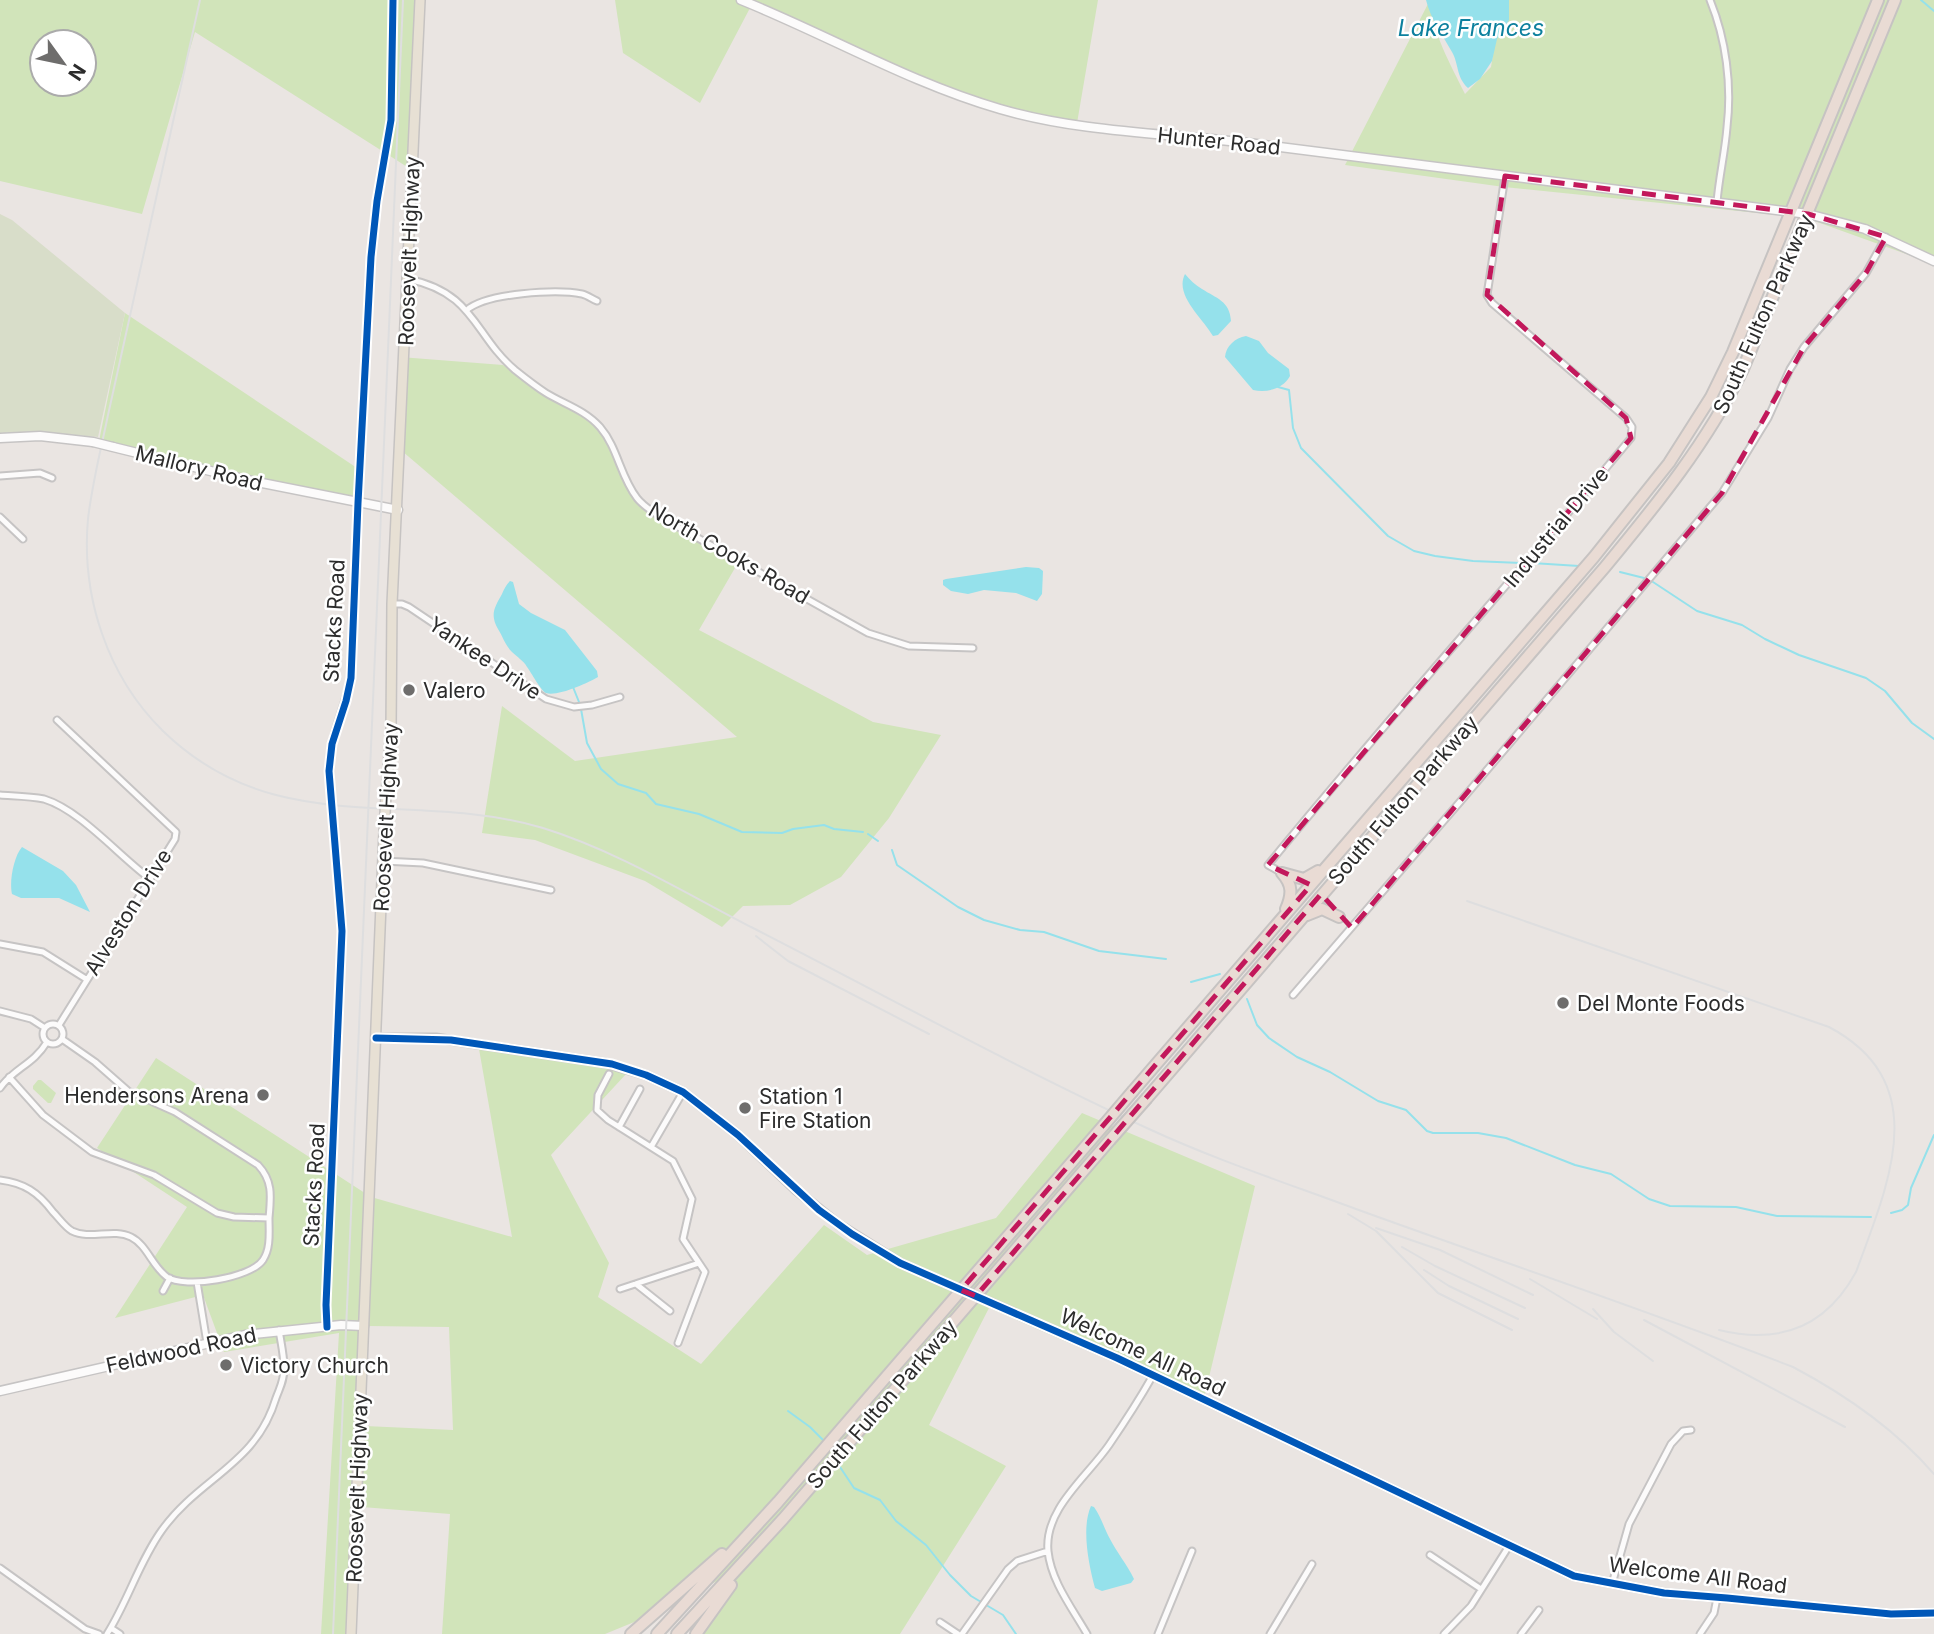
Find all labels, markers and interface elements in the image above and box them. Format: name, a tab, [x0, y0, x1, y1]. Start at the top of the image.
water label: Lake Frances	[1398, 14, 1544, 42]
north arrow	[28, 28, 98, 98]
text: N	[63, 60, 90, 84]
street label: Hunter Road	[1156, 122, 1282, 160]
street label: Roosevelt Highway	[393, 156, 425, 346]
street label: South Fulton Parkway	[1708, 210, 1818, 418]
street label: Mallory Road	[133, 440, 265, 496]
street label: Industrial Drive	[1498, 462, 1614, 592]
street label: North Cooks Road	[644, 497, 814, 609]
street label: Stacks Road	[318, 559, 350, 683]
street label: Yankee Drive	[424, 611, 546, 705]
place label: Valero	[423, 678, 486, 703]
marker: Valero	[401, 682, 417, 698]
street label: South Fulton Parkway	[1323, 710, 1483, 890]
street label: Roosevelt Highway	[369, 721, 403, 912]
street label: Alveston Drive	[79, 844, 177, 980]
place label: Del Monte Foods	[1577, 991, 1745, 1016]
marker: Del Monte Foods	[1555, 995, 1571, 1011]
place label: Hendersons Arena	[64, 1083, 249, 1108]
place label: Station 1 Fire Station	[759, 1084, 871, 1133]
marker: Hendersons Arena	[255, 1087, 271, 1103]
marker: Station 1 Fire Station	[737, 1100, 753, 1116]
street label: Stacks Road	[298, 1123, 330, 1247]
street label: Welcome All Road	[1056, 1303, 1230, 1401]
street label: South Fulton Parkway	[802, 1314, 962, 1494]
street label: Feldwood Road	[103, 1322, 259, 1378]
place label: Victory Church	[240, 1353, 389, 1378]
marker: Victory Church	[218, 1357, 234, 1373]
street label: Roosevelt Highway	[341, 1393, 373, 1583]
street label: Welcome All Road	[1607, 1552, 1789, 1598]

